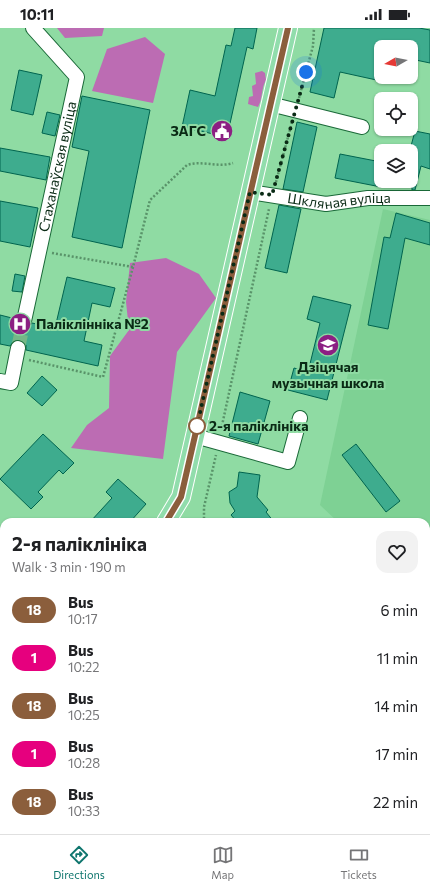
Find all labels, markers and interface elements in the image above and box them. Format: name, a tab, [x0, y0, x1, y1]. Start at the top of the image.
text: 10:11	[20, 5, 54, 23]
north arrow	[374, 40, 418, 84]
map controls	[374, 40, 418, 188]
your location	[296, 62, 316, 82]
button: locate	[374, 92, 418, 136]
street label: Стаханаўская вуліца	[35, 100, 79, 233]
public building icon: ЗАГС	[209, 118, 235, 144]
place label: ЗАГС	[170, 122, 206, 139]
button: layers	[374, 144, 418, 188]
street label: Шкляная вуліца	[286, 189, 391, 212]
hospital icon: Паліклінніка №2	[7, 311, 33, 337]
place label: Паліклінніка №2	[36, 315, 149, 332]
school or university icon: Дзіцячая музычная школа	[315, 332, 341, 358]
place label: Дзіцячая музычная школа	[272, 358, 384, 391]
marker: 2-я паліклініка	[188, 417, 206, 435]
place label: 2-я паліклініка	[209, 417, 308, 434]
button: heart	[376, 531, 418, 573]
text: 2-я паліклініка	[12, 532, 147, 555]
text: Walk · 3 min · 190 m	[12, 559, 126, 575]
text: Bus	[68, 593, 93, 611]
text: 18	[27, 601, 42, 618]
text: 6 min	[380, 601, 418, 619]
text: 10:17	[68, 611, 98, 627]
text: Bus	[68, 641, 93, 659]
text: 1	[31, 649, 37, 666]
text: 11 min	[377, 649, 418, 667]
text: 10:22	[68, 659, 100, 675]
text: Bus	[68, 689, 93, 707]
text: 18	[27, 697, 42, 714]
text: 14 min	[374, 697, 418, 715]
text: 10:25	[68, 707, 100, 723]
text: Bus	[68, 737, 93, 755]
text: 1	[31, 745, 37, 762]
text: 17 min	[375, 745, 418, 763]
text: 10:28	[68, 755, 100, 771]
text: Bus	[68, 785, 93, 803]
text: 18	[27, 793, 42, 810]
text: 22 min	[373, 793, 418, 811]
text: 10:33	[68, 803, 100, 819]
tab: Directions	[53, 844, 105, 881]
tab: Map	[211, 844, 234, 881]
tab: Tickets	[340, 844, 377, 881]

